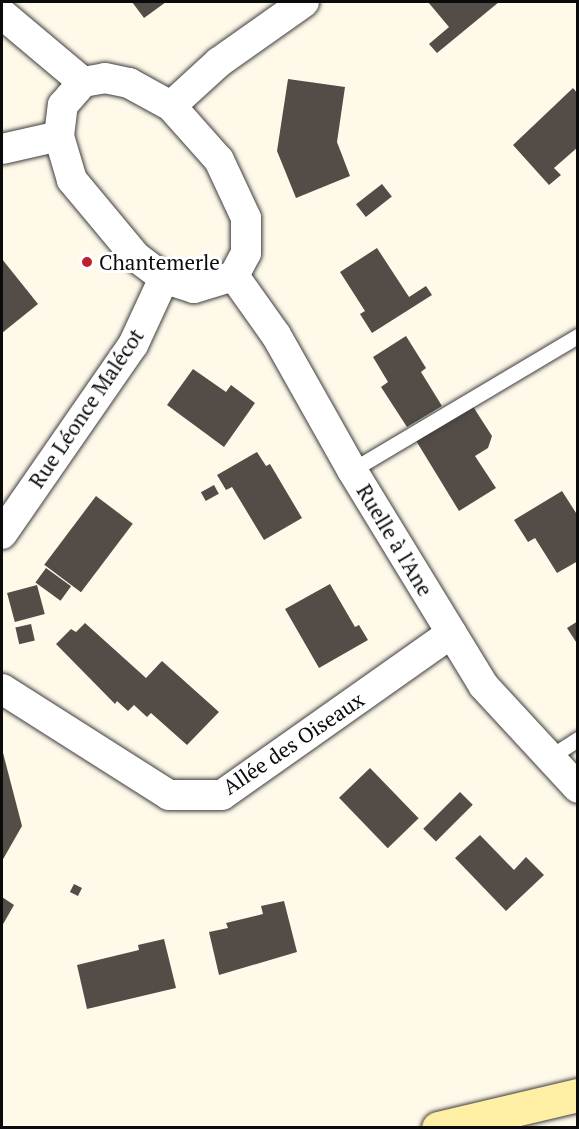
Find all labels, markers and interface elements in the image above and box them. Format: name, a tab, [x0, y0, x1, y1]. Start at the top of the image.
place label: Chantemerle	[99, 249, 220, 275]
marker: Chantemerle	[80, 255, 94, 269]
street label: Rue Léonce Malécot	[23, 324, 149, 492]
street label: Ruelle à l'Ane	[352, 480, 438, 600]
street label: Allée des Oiseaux	[218, 687, 368, 799]

